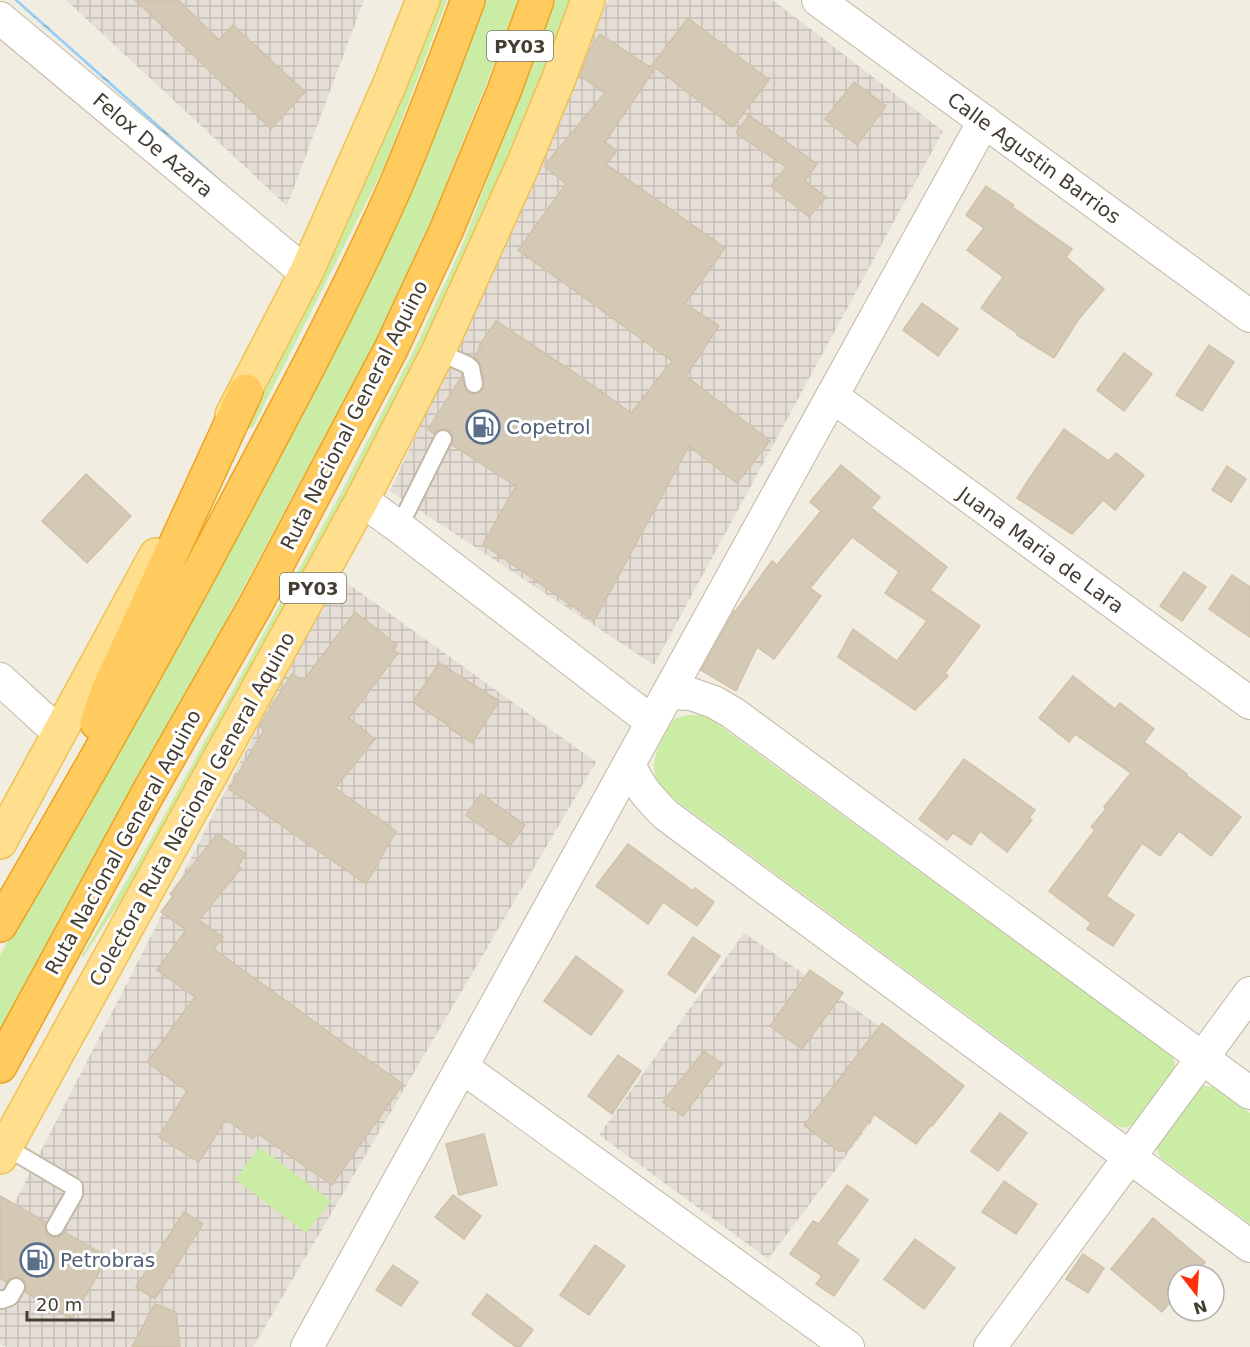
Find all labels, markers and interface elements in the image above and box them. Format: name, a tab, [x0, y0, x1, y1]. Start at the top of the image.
road number: PY03	[487, 31, 553, 61]
street label: Calle Agustin Barrios	[943, 87, 1125, 229]
street label: Felox De Azara	[88, 88, 218, 202]
street label: Ruta Nacional General Aquino	[275, 276, 433, 554]
fuel station icon: Copetrol	[465, 409, 501, 445]
place label: Copetrol	[506, 415, 591, 439]
street label: Juana Maria de Lara	[952, 481, 1129, 618]
road number: PY03	[280, 573, 346, 603]
street label: Colectora Ruta Nacional General Aquino	[84, 628, 300, 990]
street label: Ruta Nacional General Aquino	[40, 705, 206, 979]
fuel station icon: Petrobras	[19, 1242, 55, 1278]
place label: Petrobras	[60, 1248, 155, 1272]
north arrow	[1166, 1263, 1226, 1323]
scale bar	[27, 1284, 112, 1322]
text: 20 m	[36, 1294, 82, 1315]
text: N	[1191, 1296, 1209, 1318]

